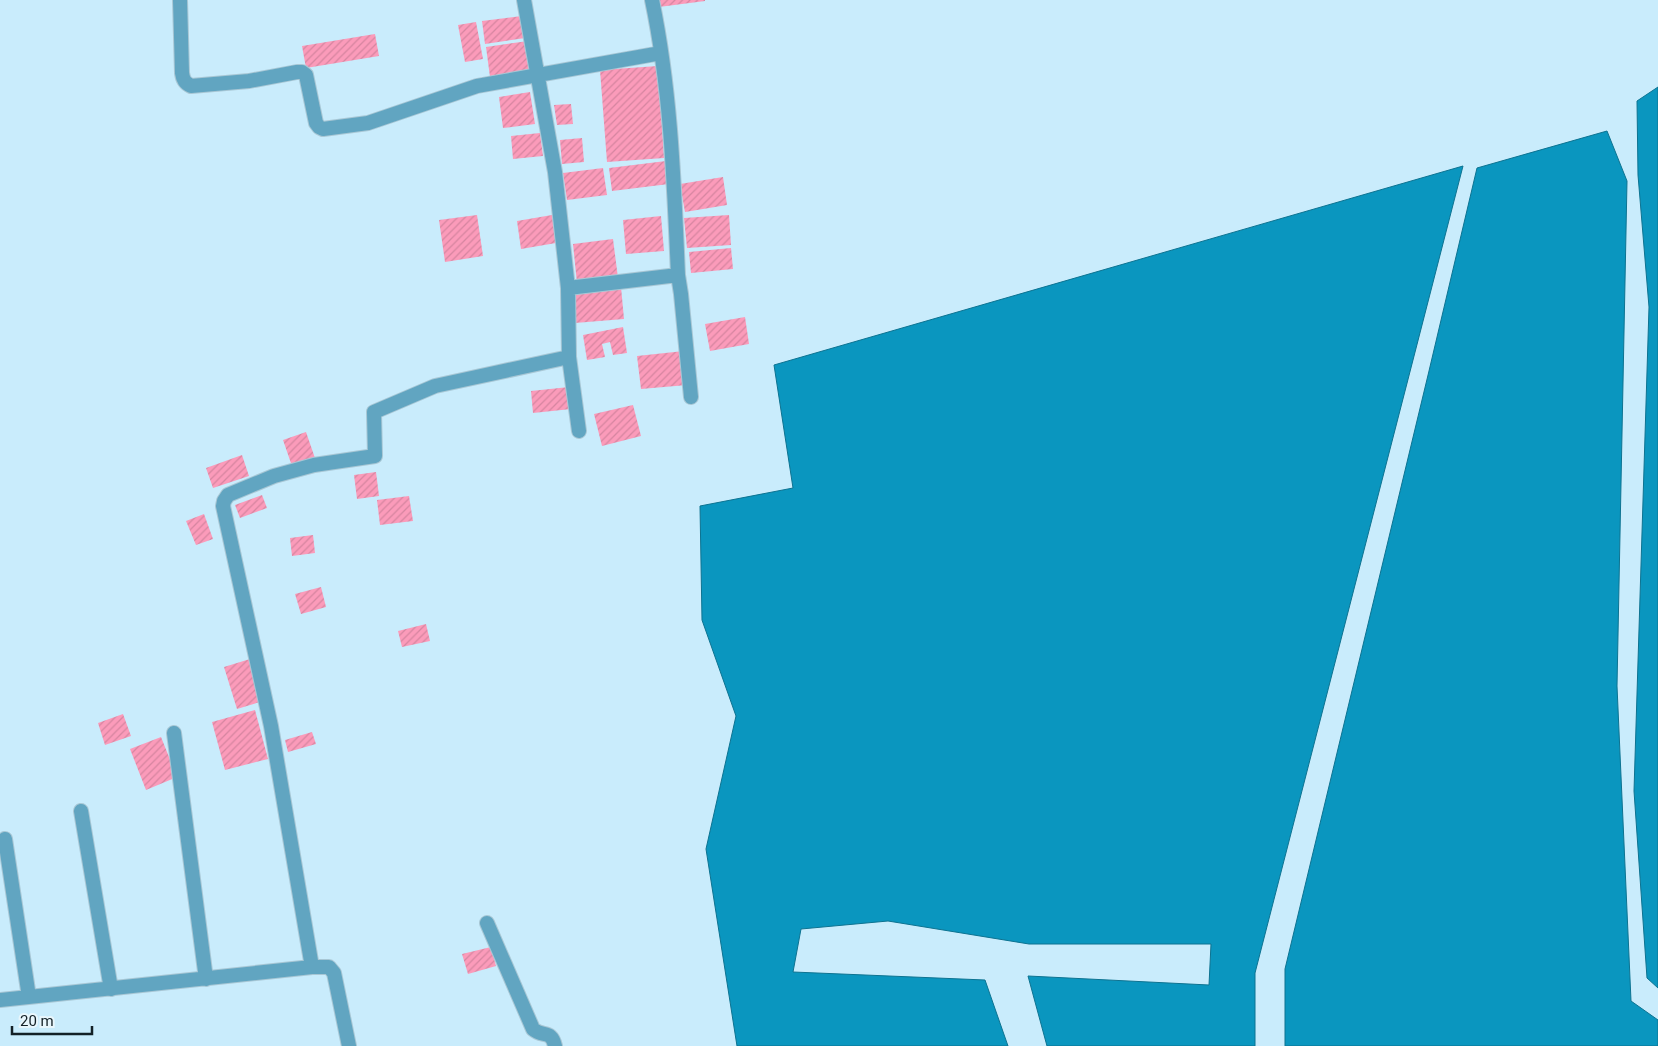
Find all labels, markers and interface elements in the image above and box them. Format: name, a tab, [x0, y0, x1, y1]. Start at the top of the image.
scale bar	[12, 1004, 92, 1036]
text: 20 m	[20, 1012, 54, 1030]

